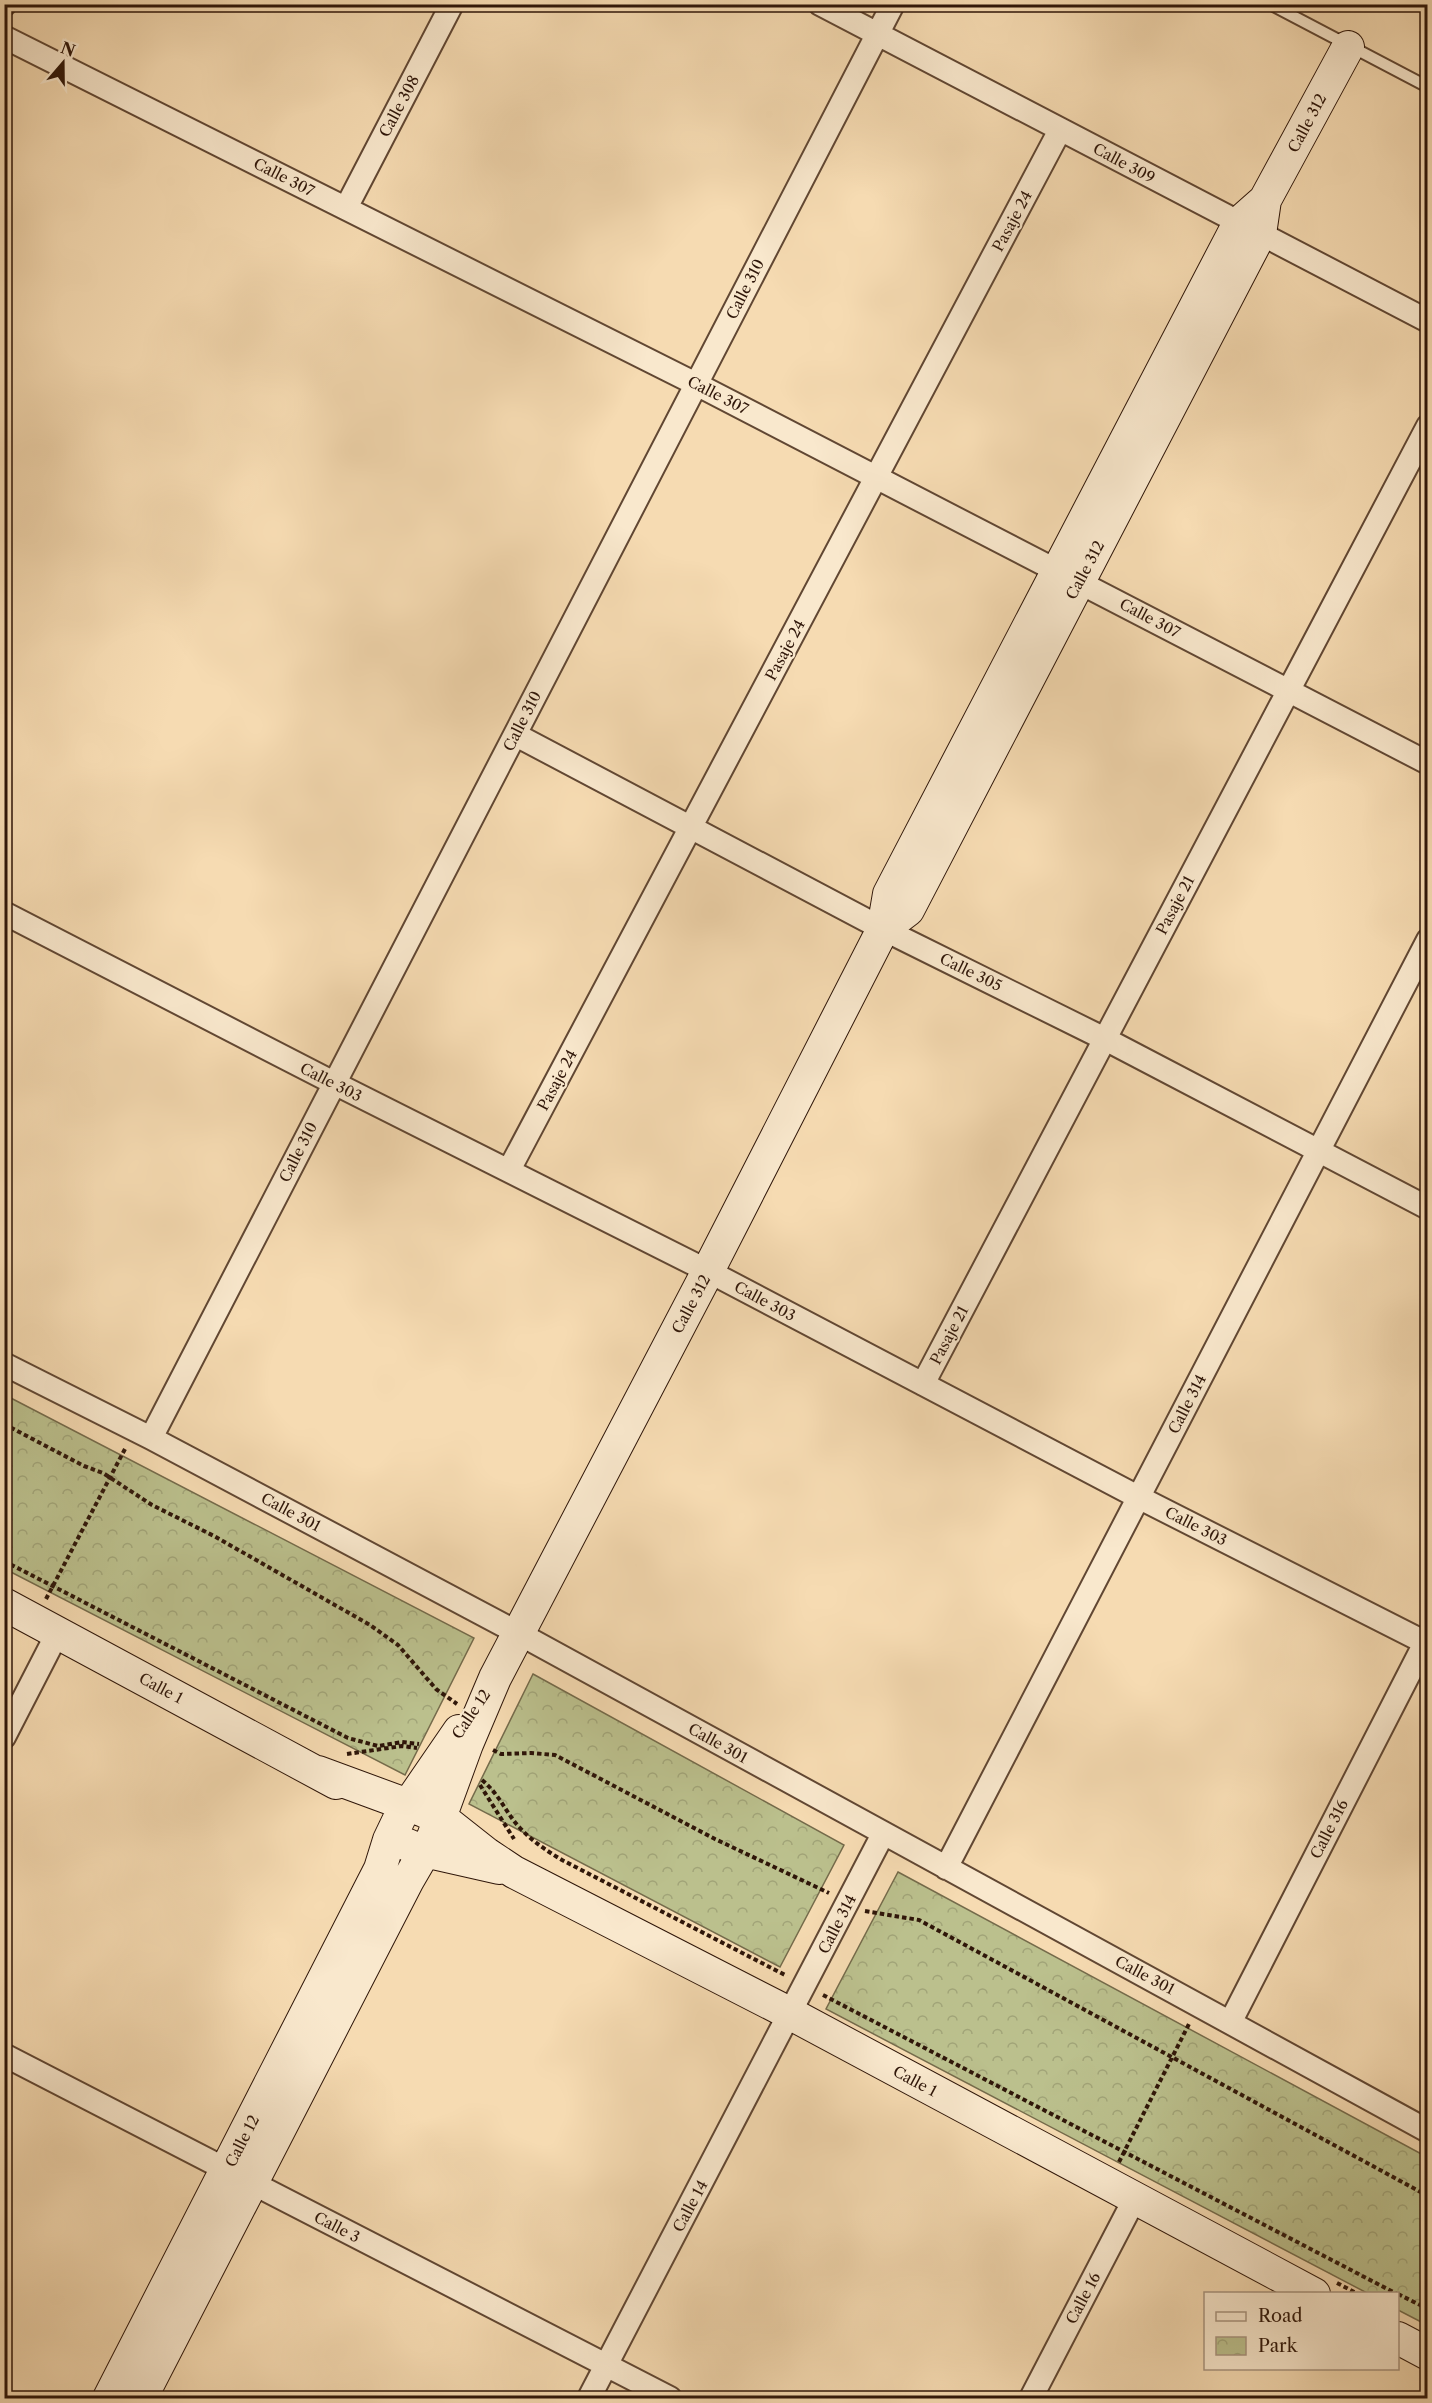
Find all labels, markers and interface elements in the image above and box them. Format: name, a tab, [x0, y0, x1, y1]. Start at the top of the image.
north arrow	[33, 33, 93, 93]
text: N	[58, 37, 78, 61]
street label: Calle 308	[375, 72, 423, 140]
street label: Calle 312	[1284, 90, 1330, 156]
street label: Calle 309	[1090, 139, 1158, 187]
street label: Calle 307	[250, 154, 318, 201]
street label: Pasaje 24	[988, 187, 1036, 255]
street label: Calle 310	[722, 256, 768, 322]
street label: Calle 307	[684, 372, 752, 419]
street label: Calle 312	[1062, 537, 1108, 603]
street label: Calle 307	[1116, 594, 1184, 642]
street label: Pasaje 24	[761, 616, 809, 684]
street label: Calle 310	[499, 688, 545, 754]
street label: Pasaje 21	[1152, 872, 1199, 938]
street label: Calle 305	[937, 949, 1005, 995]
street label: Pasaje 24	[533, 1046, 581, 1114]
street label: Calle 303	[297, 1058, 365, 1106]
street label: Calle 310	[275, 1119, 321, 1185]
street label: Calle 312	[668, 1271, 714, 1337]
street label: Calle 303	[731, 1277, 799, 1325]
street label: Pasaje 21	[926, 1302, 973, 1368]
street label: Calle 314	[1164, 1371, 1210, 1437]
street label: Calle 301	[258, 1488, 325, 1536]
street label: Calle 303	[1162, 1502, 1230, 1550]
street label: Calle 1	[136, 1669, 187, 1708]
street label: Calle 12	[448, 1686, 494, 1742]
street label: Calle 301	[685, 1719, 752, 1767]
street label: Calle 316	[1306, 1796, 1352, 1862]
street label: Calle 314	[814, 1891, 860, 1957]
street label: Calle 301	[1112, 1951, 1179, 1999]
street label: Calle 1	[890, 2062, 941, 2101]
street label: Calle 12	[221, 2112, 263, 2170]
street label: Calle 14	[669, 2177, 711, 2235]
street label: Calle 3	[311, 2207, 363, 2247]
street label: Calle 16	[1061, 2269, 1105, 2327]
legend	[1204, 2292, 1399, 2370]
text: Road	[1258, 2305, 1303, 2327]
text: Park	[1258, 2335, 1299, 2357]

